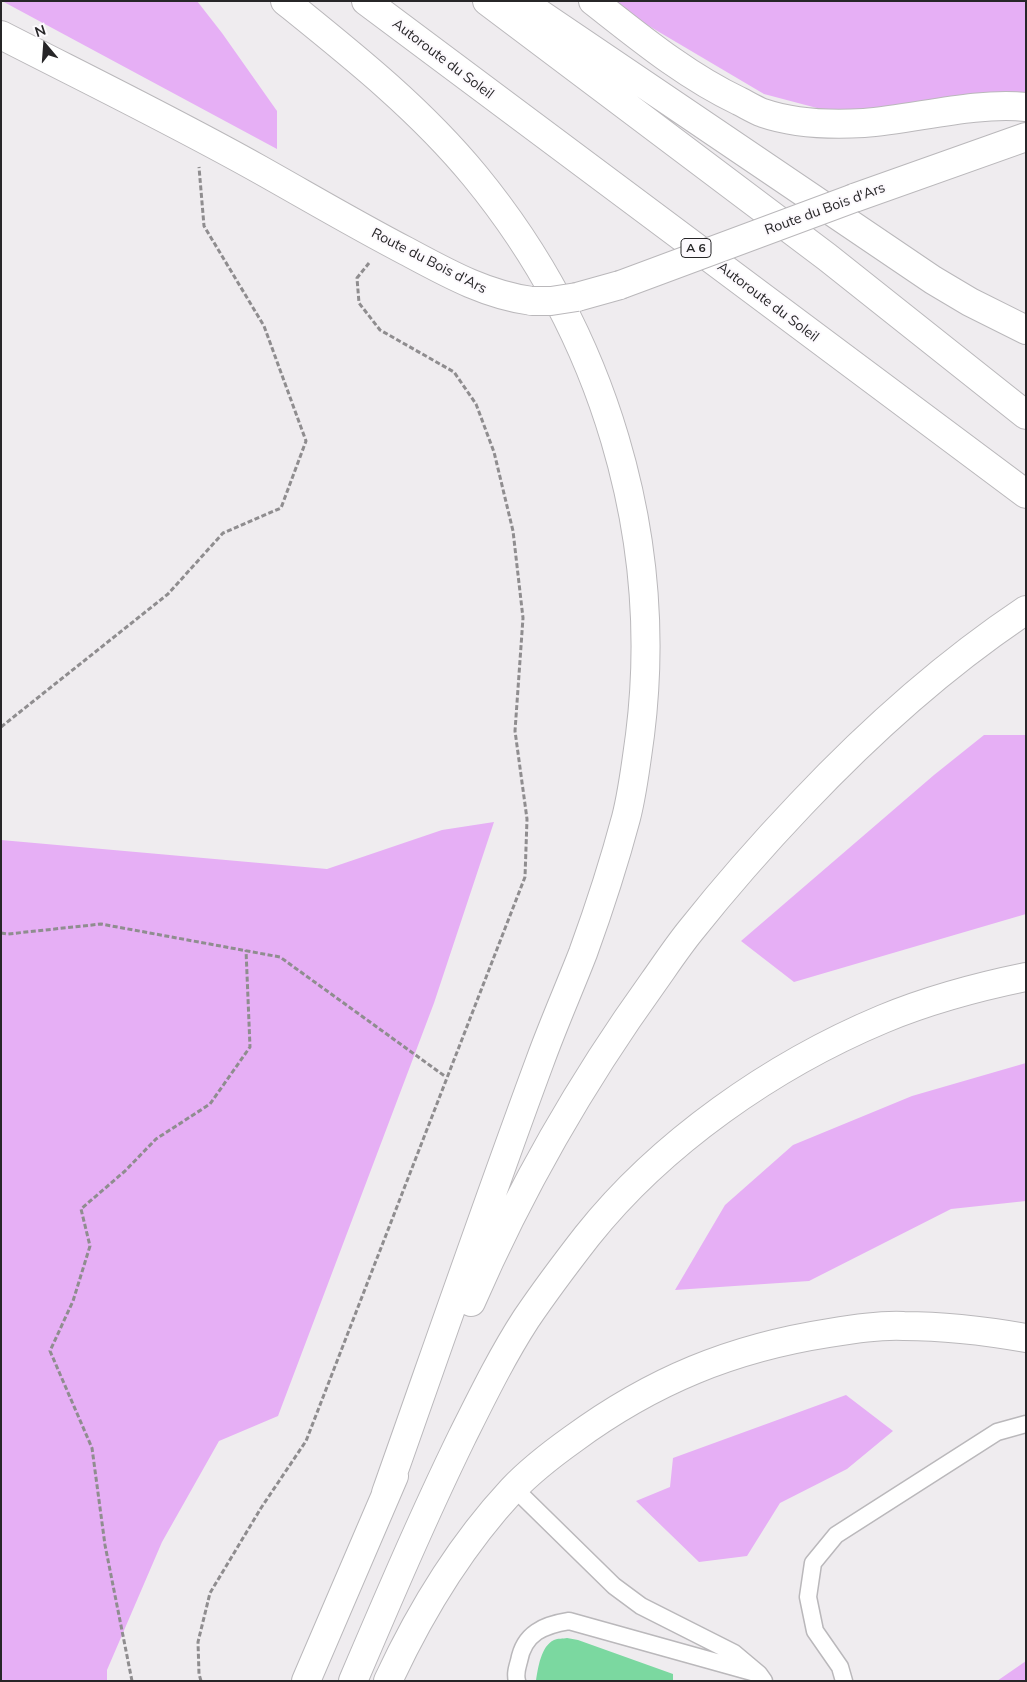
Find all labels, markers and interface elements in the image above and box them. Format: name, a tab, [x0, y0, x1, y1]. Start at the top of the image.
street label: Autoroute du Soleil	[389, 15, 497, 103]
north arrow	[20, 20, 70, 70]
text: N	[33, 21, 48, 41]
street label: Route du Bois d'Ars	[762, 179, 888, 239]
street label: Route du Bois d'Ars	[369, 225, 489, 297]
road number: A 6	[681, 238, 711, 258]
street label: Autoroute du Soleil	[714, 258, 822, 346]

